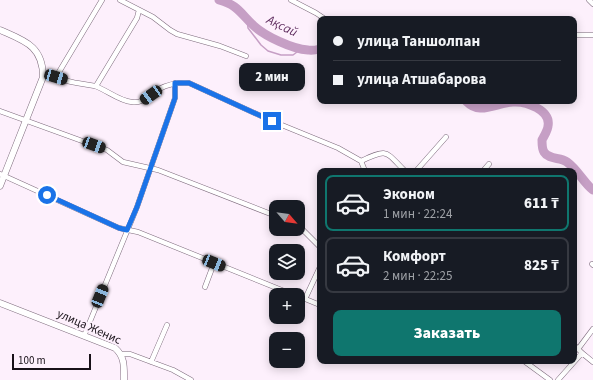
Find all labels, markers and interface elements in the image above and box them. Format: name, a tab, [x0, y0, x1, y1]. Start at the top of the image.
water label: Ақсай	[263, 10, 301, 41]
text: улица Таншолпан	[357, 31, 480, 52]
callout: 2 мин	[239, 63, 305, 91]
car	[43, 68, 69, 86]
text: 2 мин	[255, 68, 289, 86]
text: улица Атшабарова	[357, 69, 486, 90]
car	[138, 83, 164, 107]
route end	[263, 112, 281, 130]
car	[81, 135, 107, 155]
text: Эконом	[383, 184, 435, 205]
icon: car	[335, 185, 371, 221]
route start	[38, 186, 56, 204]
text: 611 ₸	[524, 193, 559, 214]
north arrow	[269, 200, 305, 236]
map controls	[269, 200, 305, 368]
text: 1 мин · 22:24	[383, 205, 452, 223]
button: layers	[269, 244, 305, 280]
text: Комфорт	[383, 246, 446, 267]
icon: car	[335, 247, 371, 283]
car	[201, 253, 227, 273]
text: 825 ₸	[524, 255, 559, 276]
text: 2 мин · 22:25	[383, 267, 452, 285]
car	[90, 283, 110, 309]
button: +	[269, 288, 305, 324]
street label: улица Женис	[54, 305, 124, 349]
button: Заказать	[333, 310, 561, 356]
button: −	[269, 332, 305, 368]
scale bar	[12, 352, 91, 371]
text: 100 m	[18, 353, 46, 368]

